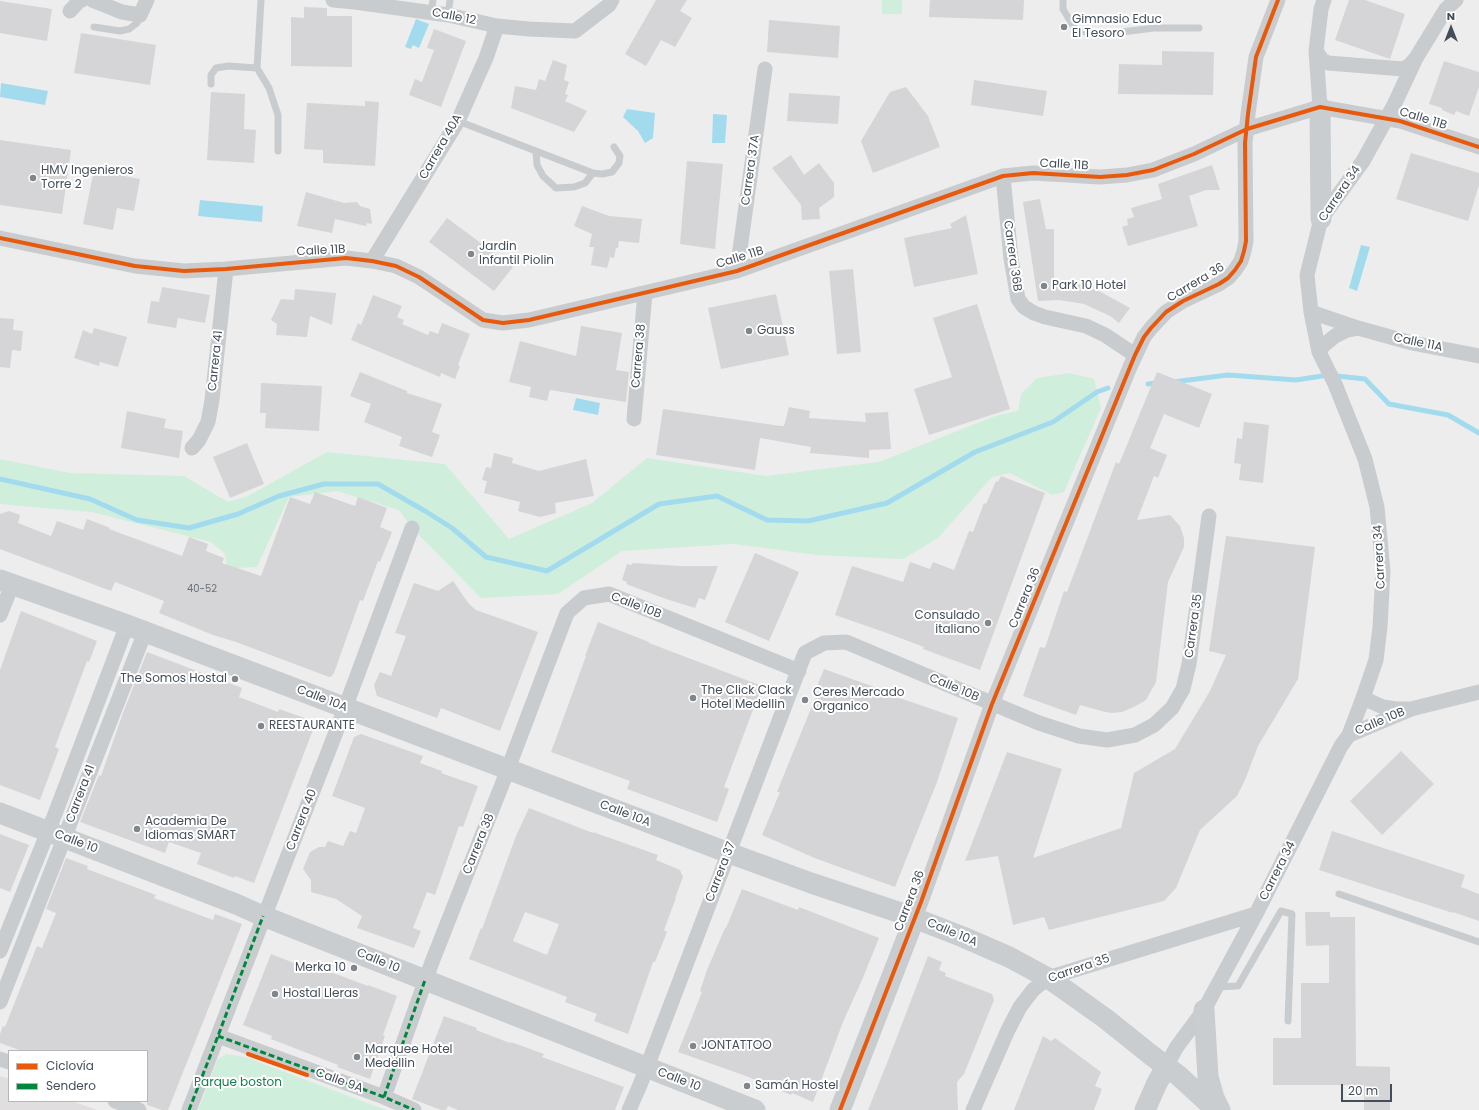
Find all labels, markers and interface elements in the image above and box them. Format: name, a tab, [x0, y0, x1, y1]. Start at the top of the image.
street label: Calle 12	[431, 6, 477, 28]
north arrow	[1431, 8, 1471, 48]
text: N	[1447, 8, 1455, 24]
place label: Gimnasio Educ El Tesoro	[1072, 13, 1162, 41]
marker: Gimnasio Educ El Tesoro	[1059, 22, 1069, 32]
street label: Calle 11B	[1397, 105, 1449, 133]
street label: Carrera 40A	[417, 112, 465, 182]
street label: Carrera 37A	[739, 134, 763, 206]
street label: Calle 11B	[1039, 157, 1089, 173]
street label: Carrera 34	[1316, 163, 1364, 225]
place label: HMV Ingenieros Torre 2	[41, 164, 134, 192]
marker: HMV Ingenieros Torre 2	[28, 173, 38, 183]
street label: Carrera 36B	[1000, 220, 1024, 292]
place label: Jardin Infantil Piolin	[479, 240, 554, 268]
street label: Calle 11B	[296, 243, 346, 259]
street label: Calle 11B	[714, 244, 766, 272]
marker: Jardin Infantil Piolin	[466, 249, 476, 259]
street label: Carrera 36	[1165, 260, 1227, 306]
place label: Park 10 Hotel	[1052, 279, 1126, 293]
marker: Park 10 Hotel	[1039, 281, 1049, 291]
street label: Carrera 38	[629, 323, 649, 389]
place label: Gauss	[757, 324, 795, 338]
marker: Gauss	[744, 326, 754, 336]
street label: Carrera 41	[206, 330, 226, 392]
street label: Calle 11A	[1392, 331, 1444, 355]
street label: Carrera 34	[1371, 525, 1389, 589]
street label: Carrera 36	[1006, 566, 1044, 630]
house number: 40-52	[187, 583, 217, 595]
street label: Calle 10B	[609, 590, 663, 622]
street label: Carrera 35	[1182, 593, 1206, 659]
place label: Consulado italiano	[915, 609, 980, 637]
marker: Consulado italiano	[983, 618, 993, 628]
street label: Calle 10B	[927, 671, 981, 705]
place label: The Somos Hostal	[120, 672, 227, 686]
marker: The Somos Hostal	[230, 674, 240, 684]
street label: Calle 10A	[294, 683, 350, 715]
place label: The Click Clack Hotel Medellin	[701, 684, 791, 712]
place label: Ceres Mercado Organico	[813, 686, 905, 714]
marker: The Click Clack Hotel Medellin	[688, 693, 698, 703]
marker: Ceres Mercado Organico	[800, 695, 810, 705]
street label: Calle 10B	[1353, 705, 1407, 739]
place label: REESTAURANTE	[269, 719, 355, 733]
marker: REESTAURANTE	[256, 721, 266, 731]
street label: Carrera 41	[63, 763, 99, 825]
street label: Carrera 40	[284, 787, 320, 853]
street label: Calle 10A	[597, 798, 653, 830]
street label: Carrera 38	[460, 812, 498, 876]
place label: Academia De Idiomas SMART	[145, 815, 236, 843]
marker: Academia De Idiomas SMART	[132, 824, 142, 834]
street label: Calle 10	[52, 827, 100, 857]
street label: Carrera 34	[1257, 839, 1299, 903]
street label: Carrera 37	[703, 840, 739, 904]
street label: Carrera 36	[892, 868, 928, 934]
street label: Calle 10A	[925, 916, 979, 950]
street label: Calle 10	[354, 946, 402, 976]
street label: Carrera 35	[1046, 952, 1112, 986]
place label: Merka 10	[295, 961, 346, 975]
marker: Merka 10	[349, 963, 359, 973]
place label: Hostal Lleras	[283, 987, 358, 1001]
marker: Hostal Lleras	[270, 989, 280, 999]
place label: JONTATTOO	[701, 1039, 772, 1053]
marker: JONTATTOO	[688, 1041, 698, 1051]
place label: Marquee Hotel Medellin	[365, 1043, 453, 1071]
legend	[8, 1050, 148, 1102]
marker: Marquee Hotel Medellin	[352, 1052, 362, 1062]
text: Ciclovía	[46, 1057, 94, 1074]
street label: Calle 10	[655, 1065, 703, 1095]
street label: Calle 9A	[313, 1066, 365, 1096]
park label: Parque boston	[194, 1076, 282, 1090]
scale bar	[1343, 1076, 1394, 1102]
text: Sendero	[46, 1077, 96, 1094]
place label: Samán Hostel	[755, 1079, 839, 1093]
marker: Samán Hostel	[742, 1081, 752, 1091]
text: 20 m	[1348, 1082, 1378, 1099]

